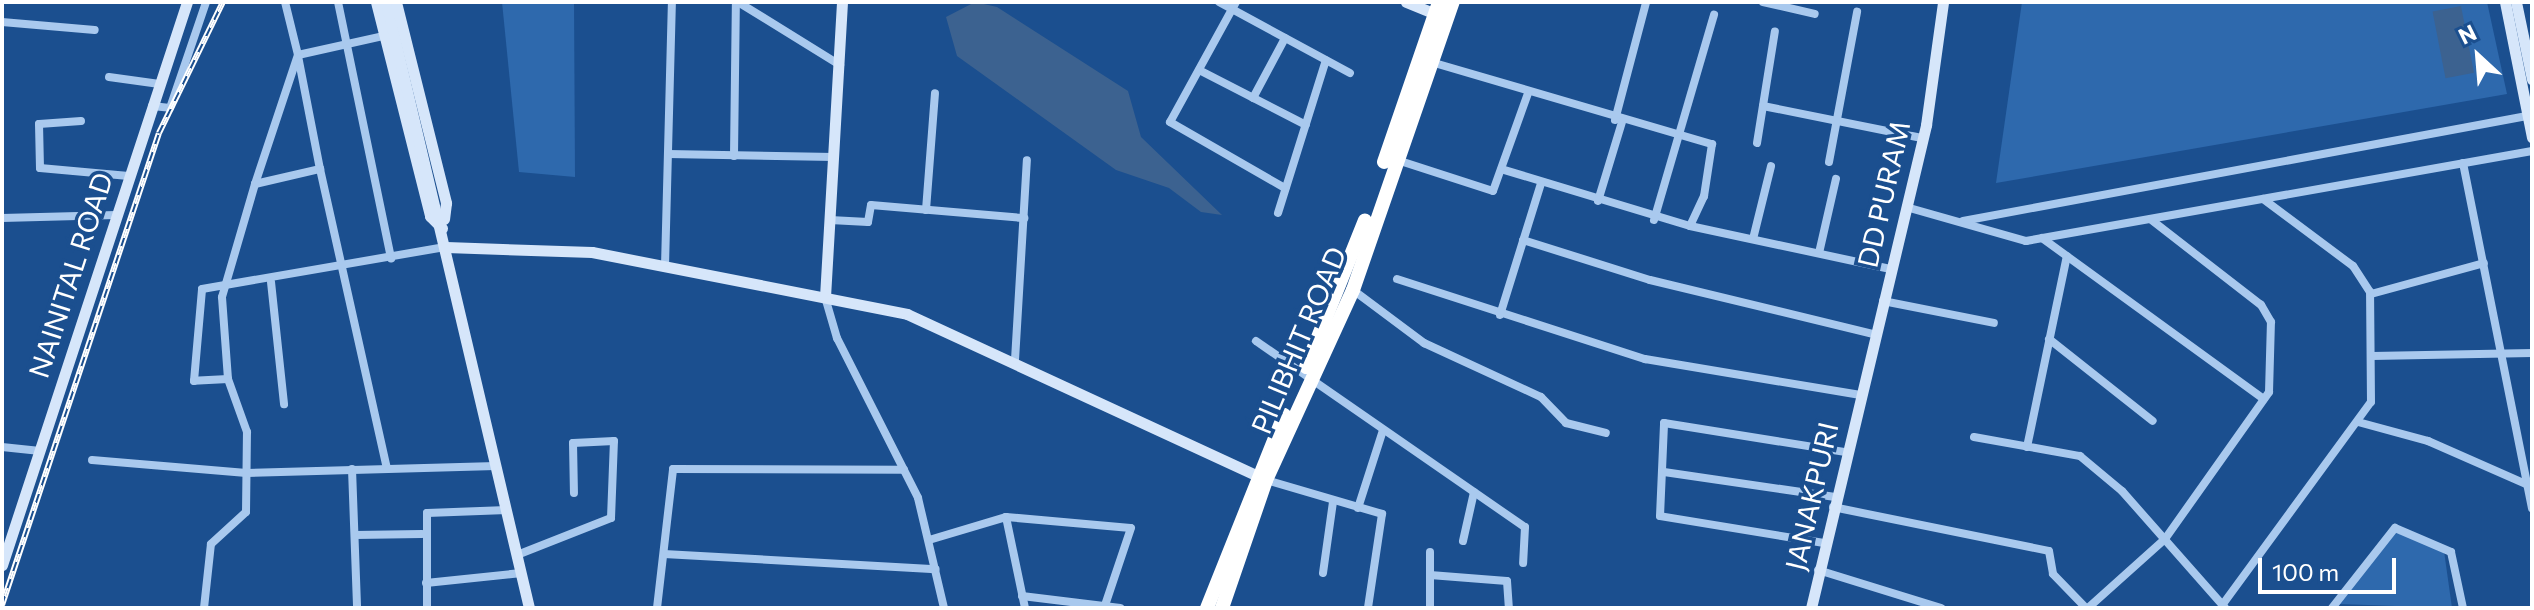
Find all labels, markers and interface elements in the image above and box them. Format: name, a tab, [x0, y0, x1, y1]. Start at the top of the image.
north arrow	[2438, 16, 2518, 96]
text: N	[2454, 18, 2481, 50]
street label: DD PURAM	[1850, 117, 1916, 271]
street label: NAINITAL ROAD	[21, 168, 119, 382]
street label: PILIBHIT ROAD	[1244, 241, 1352, 439]
street label: JANAKPURI	[1778, 419, 1844, 573]
scale bar	[2262, 542, 2400, 592]
text: 100 m	[2272, 557, 2339, 586]

